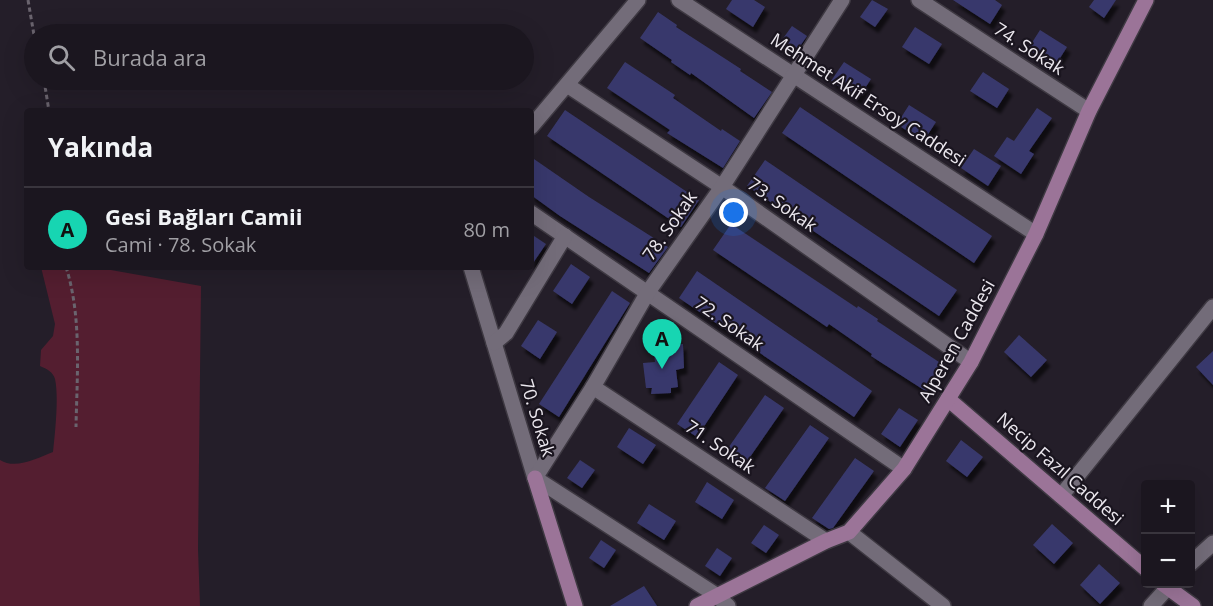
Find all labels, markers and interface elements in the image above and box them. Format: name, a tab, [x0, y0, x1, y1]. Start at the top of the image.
street label: 74. Sokak	[990, 16, 1070, 80]
search box	[24, 24, 534, 90]
street label: Mehmet Akif Ersoy Caddesi	[766, 27, 971, 171]
icon: search	[45, 41, 78, 74]
text: Burada ara	[93, 42, 207, 72]
text: Yakında	[48, 129, 153, 165]
street label: 73. Sokak	[743, 172, 823, 237]
street label: 78. Sokak	[637, 185, 702, 265]
your location	[719, 198, 748, 227]
text: Gesi Bağları Camii	[105, 201, 303, 231]
text: A	[61, 216, 74, 243]
text: 80 m	[463, 216, 510, 243]
text: Cami · 78. Sokak	[105, 231, 256, 258]
street label: Alperen Caddesi	[912, 275, 1000, 406]
street label: 72. Sokak	[690, 291, 770, 356]
pin: A	[642, 320, 682, 369]
street label: 70. Sokak	[515, 376, 561, 460]
street label: Necip Fazıl Caddesi	[992, 407, 1129, 530]
street label: 71. Sokak	[681, 414, 761, 479]
map controls	[1141, 480, 1195, 588]
button: +	[1141, 480, 1195, 534]
button: −	[1141, 534, 1195, 588]

